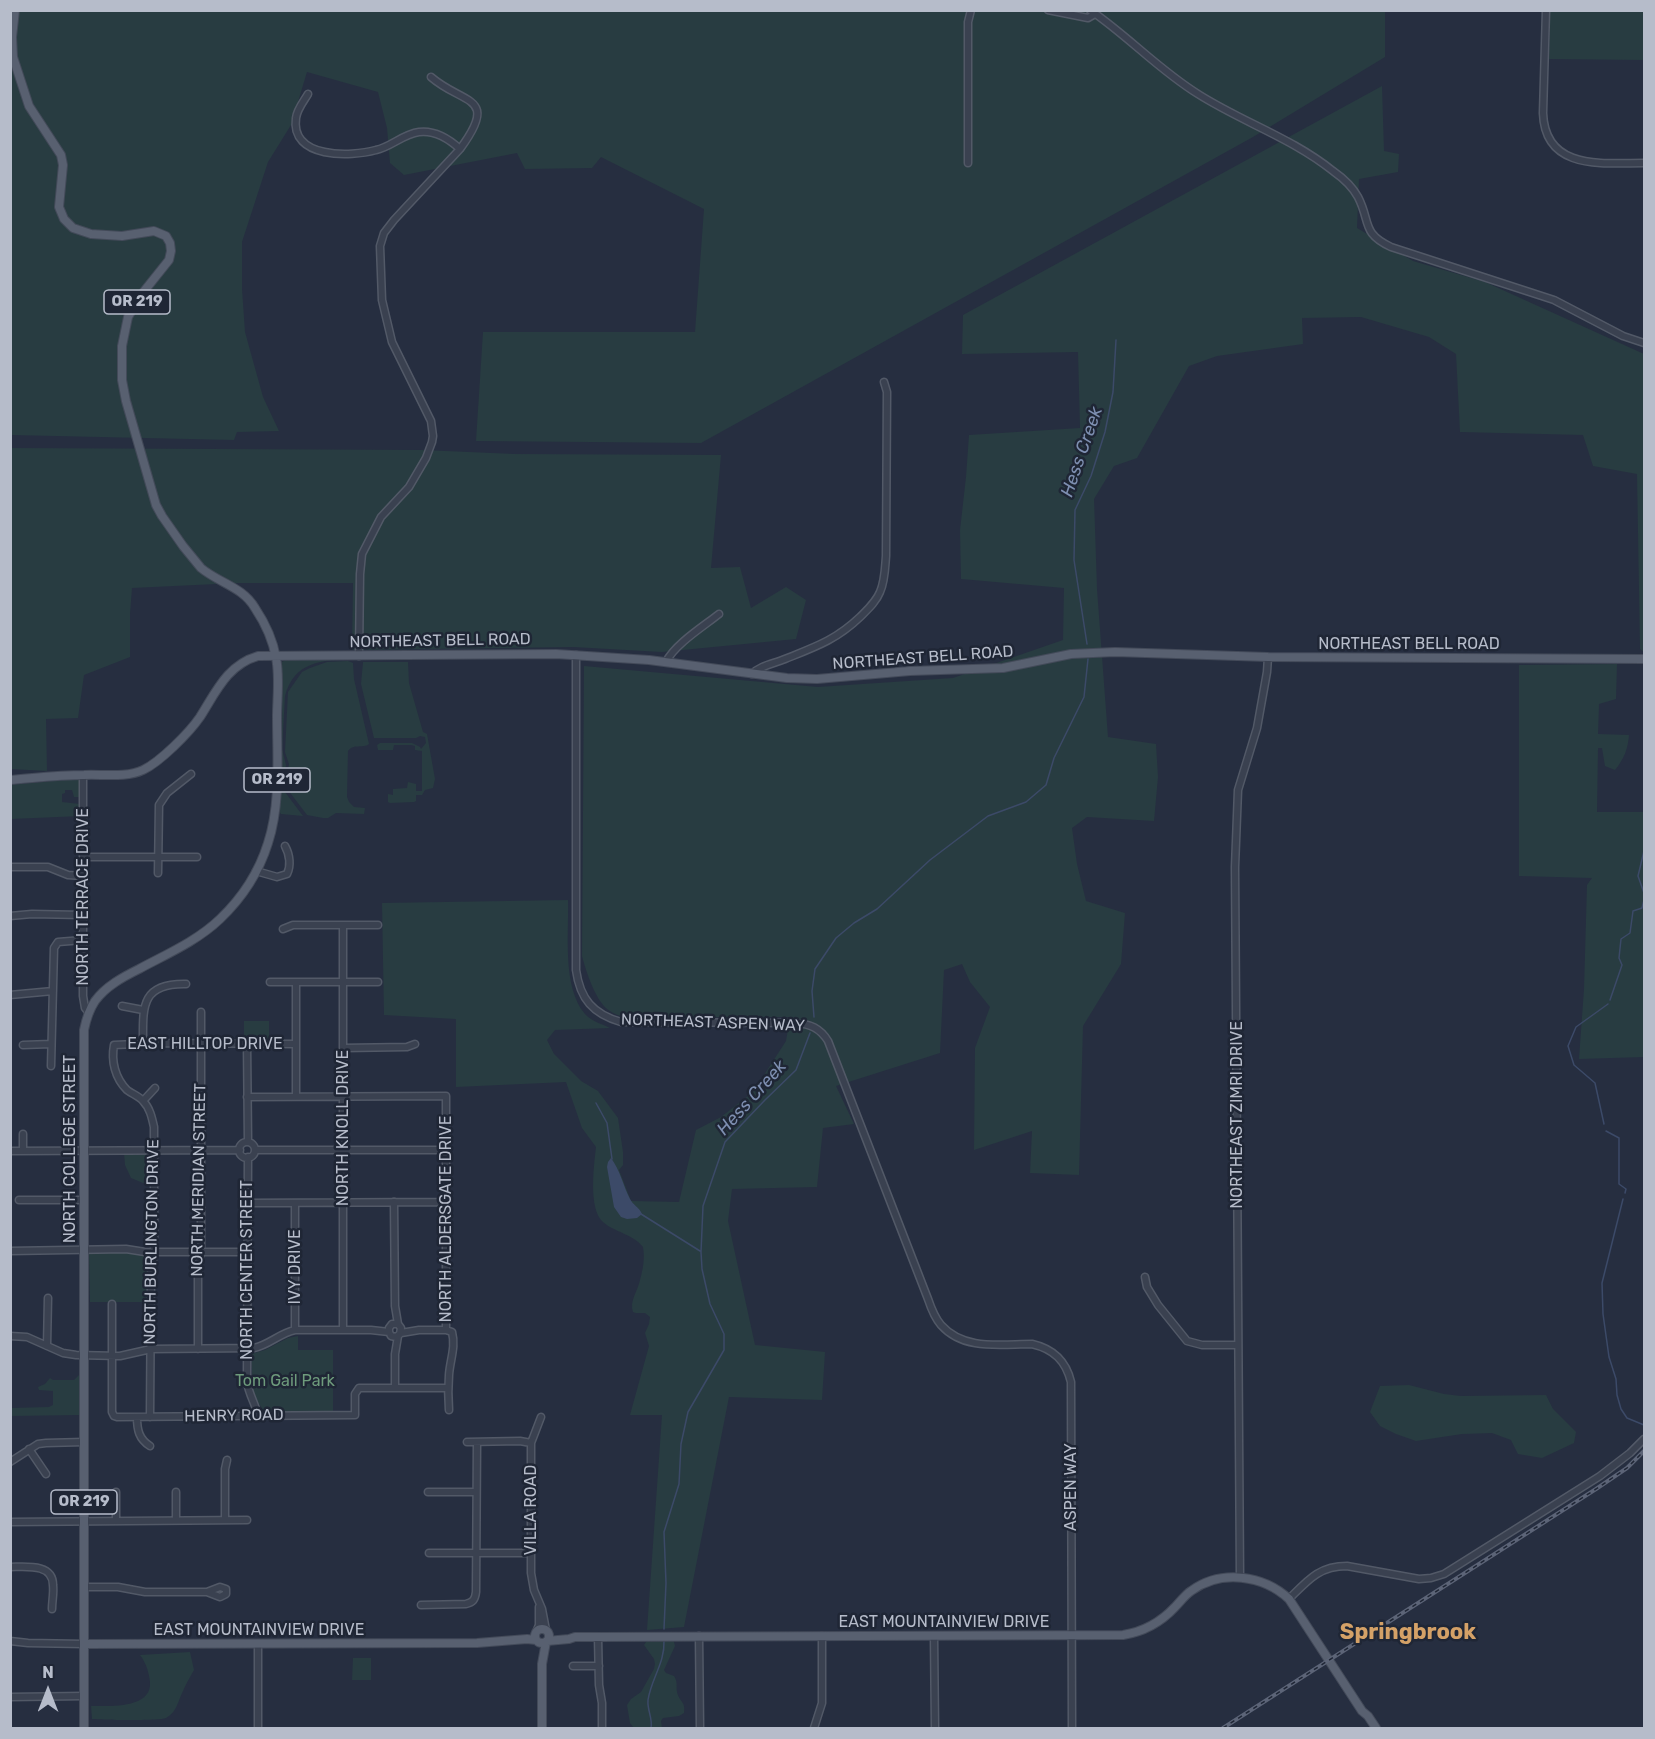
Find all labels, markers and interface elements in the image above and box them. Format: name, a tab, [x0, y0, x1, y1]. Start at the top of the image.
road number: OR 219	[104, 290, 170, 314]
water label: Hess Creek	[1057, 404, 1107, 500]
street label: NORTHEAST BELL ROAD	[349, 630, 531, 652]
street label: NORTHEAST BELL ROAD	[1318, 634, 1500, 654]
street label: NORTHEAST BELL ROAD	[832, 642, 1014, 674]
road number: OR 219	[244, 768, 310, 792]
street label: NORTH TERRACE DRIVE	[73, 808, 93, 986]
street label: NORTHEAST ASPEN WAY	[621, 1010, 805, 1036]
street label: NORTHEAST ZIMRI DRIVE	[1227, 1021, 1247, 1209]
street label: EAST HILLTOP DRIVE	[127, 1034, 283, 1054]
street label: NORTH KNOLL DRIVE	[333, 1050, 353, 1206]
street label: NORTH COLLEGE STREET	[60, 1055, 80, 1243]
water label: Hess Creek	[713, 1056, 791, 1140]
street label: NORTH MERIDIAN STREET	[188, 1083, 210, 1277]
street label: NORTH ALDERSGATE DRIVE	[436, 1116, 456, 1322]
street label: NORTH BURLINGTON DRIVE	[141, 1139, 163, 1345]
street label: NORTH CENTER STREET	[237, 1180, 257, 1360]
street label: IVY DRIVE	[285, 1229, 305, 1305]
park label: Tom Gail Park	[235, 1371, 335, 1391]
street label: HENRY ROAD	[184, 1406, 284, 1426]
street label: ASPEN WAY	[1061, 1443, 1081, 1531]
street label: VILLA ROAD	[521, 1465, 541, 1555]
road number: OR 219	[51, 1490, 117, 1514]
street label: EAST MOUNTAINVIEW DRIVE	[839, 1612, 1049, 1632]
street label: EAST MOUNTAINVIEW DRIVE	[154, 1620, 364, 1640]
district label: Springbrook	[1340, 1620, 1476, 1646]
north arrow	[18, 1661, 78, 1721]
text: N	[42, 1663, 54, 1682]

